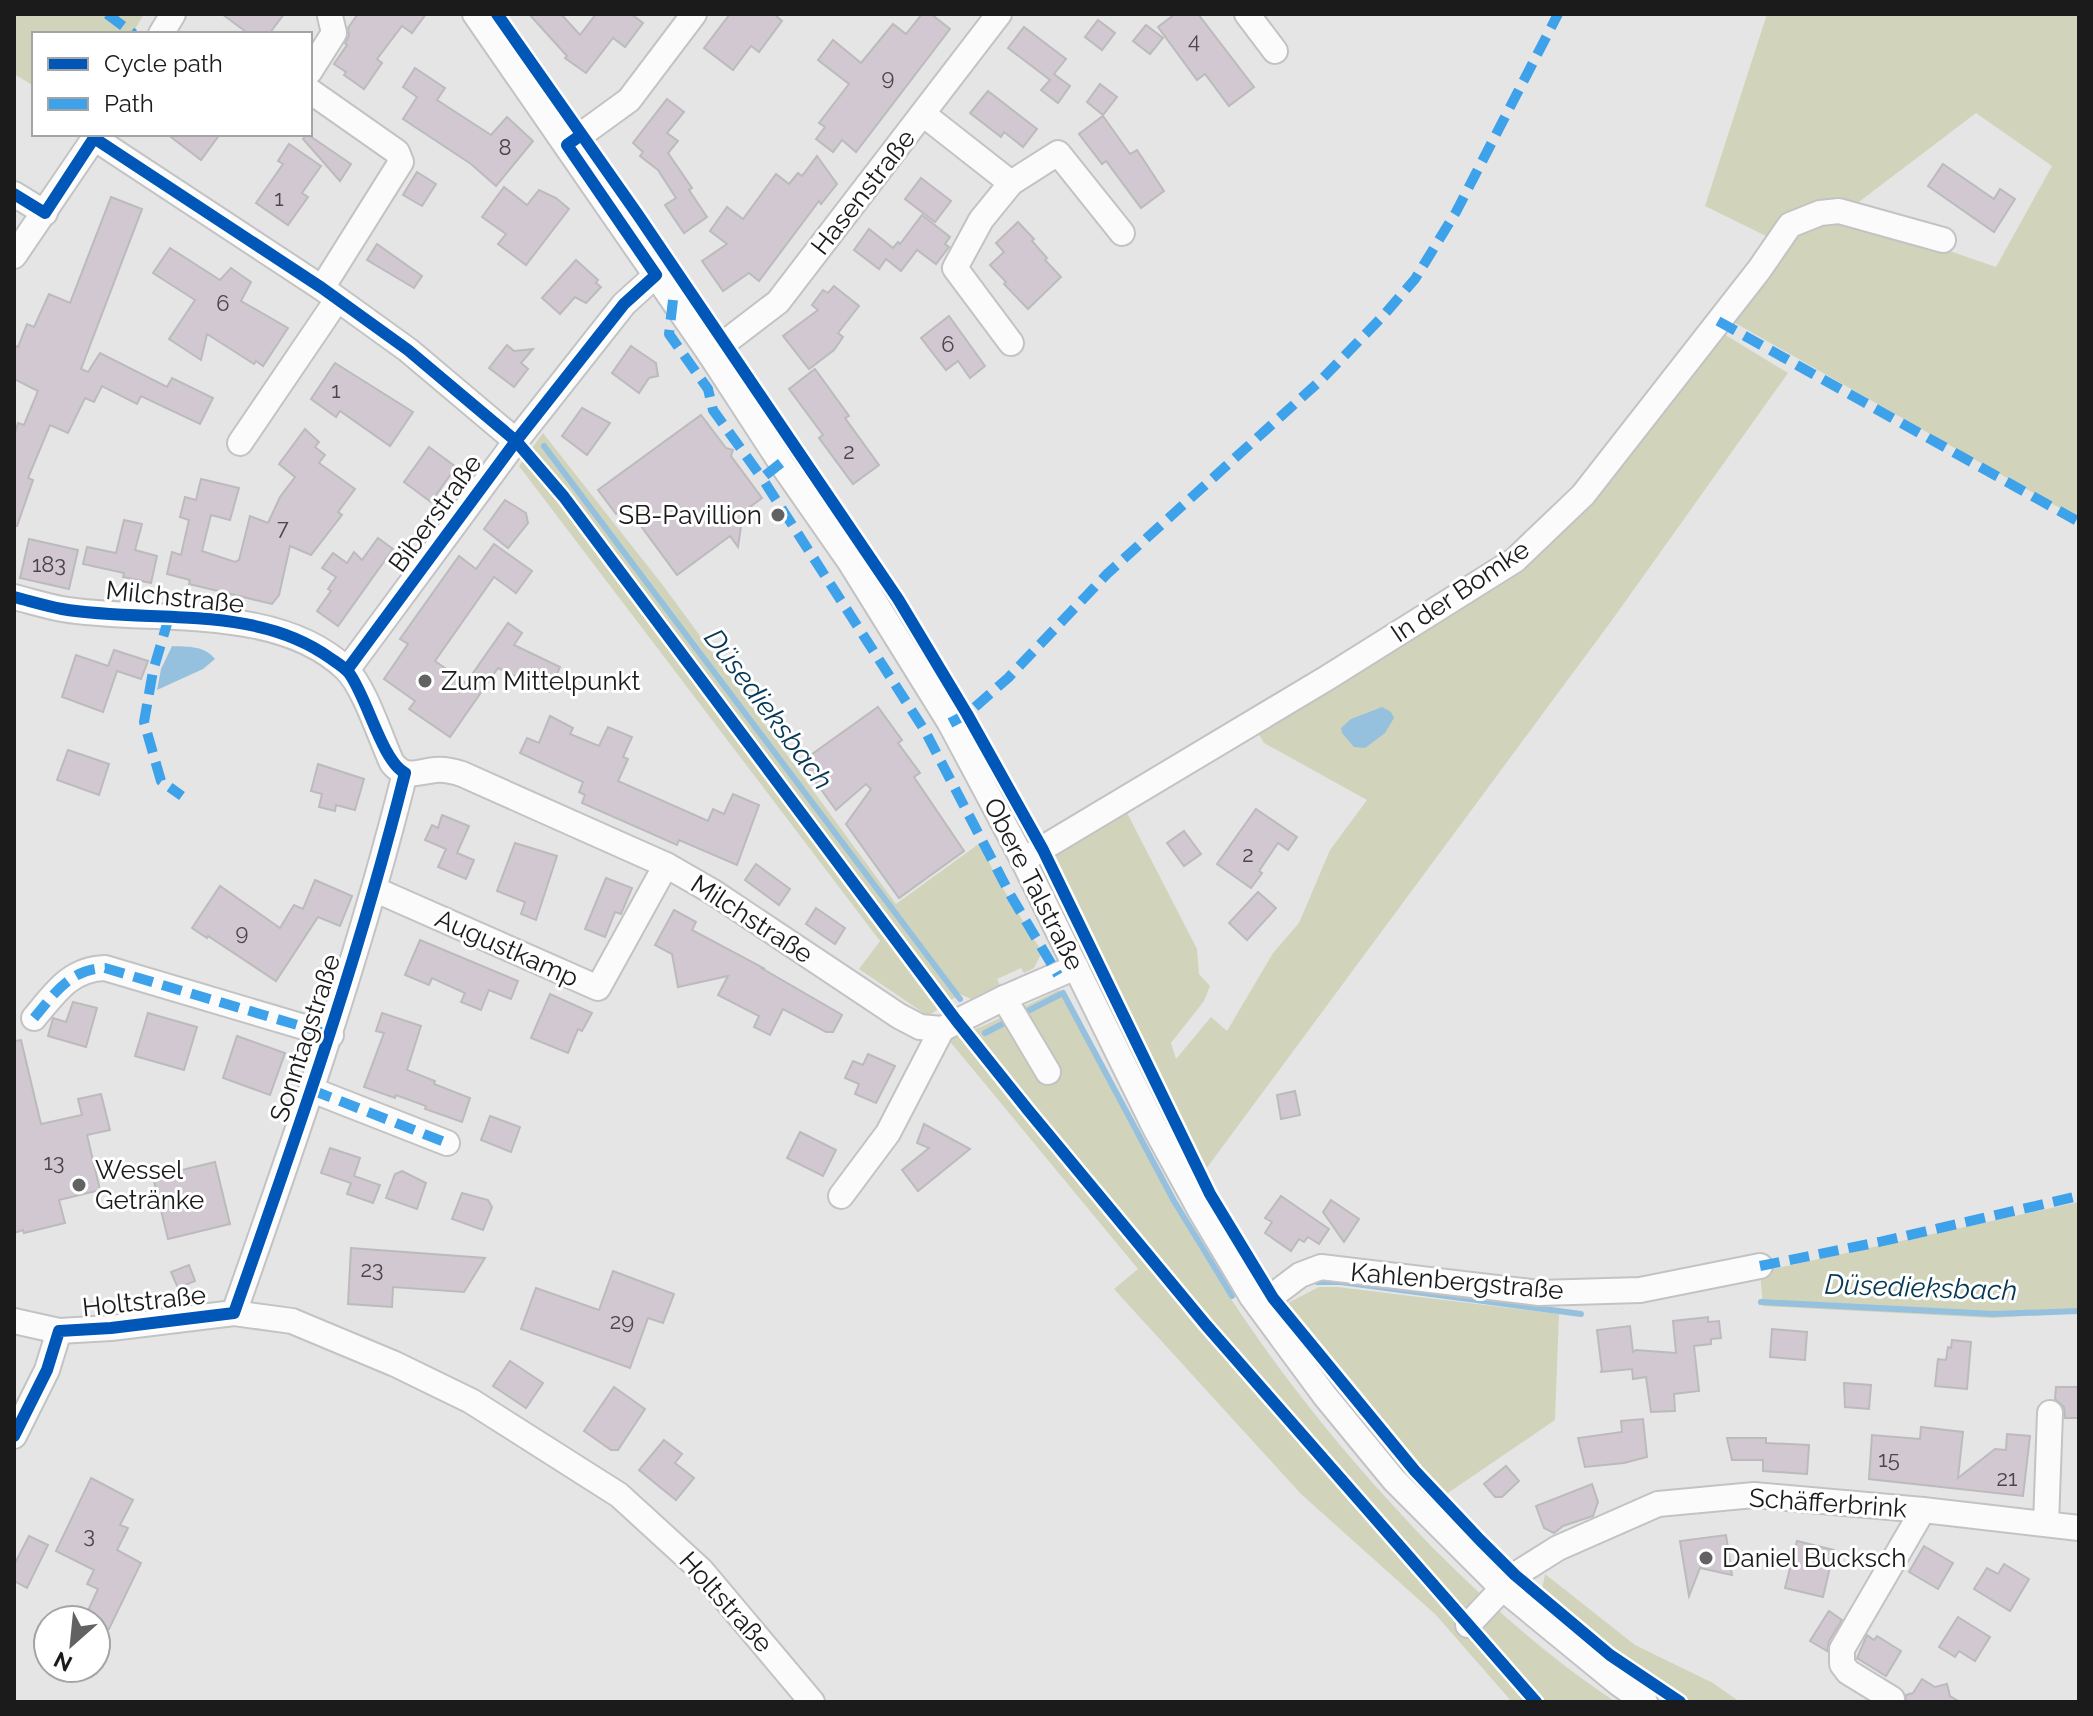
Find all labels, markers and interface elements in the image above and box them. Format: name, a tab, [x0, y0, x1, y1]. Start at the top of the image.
house number: 4	[1188, 27, 1200, 53]
legend	[32, 32, 312, 136]
text: Cycle path	[104, 49, 223, 78]
house number: 9	[882, 64, 894, 90]
text: Path	[104, 89, 154, 118]
street label: Hasenstraße	[805, 124, 921, 260]
house number: 8	[498, 134, 512, 160]
house number: 1	[274, 185, 284, 211]
house number: 6	[216, 290, 230, 316]
house number: 6	[941, 331, 955, 357]
house number: 1	[331, 377, 341, 403]
house number: 2	[843, 438, 855, 464]
street label: Biberstraße	[382, 449, 488, 577]
place label: SB-Pavillion	[618, 500, 762, 530]
marker: SB-Pavillion	[769, 506, 787, 524]
house number: 7	[277, 514, 289, 540]
street label: In der Bomke	[1385, 534, 1535, 648]
house number: 183	[32, 551, 66, 577]
street label: Milchstraße	[104, 575, 246, 619]
water label: Düsedieksbach	[697, 622, 840, 796]
place label: Zum Mittelpunkt	[441, 666, 640, 696]
marker: Zum Mittelpunkt	[416, 672, 434, 690]
street label: Obere Talstraße	[978, 793, 1090, 975]
house number: 2	[1242, 841, 1254, 867]
street label: Milchstraße	[686, 869, 818, 969]
street label: Augustkamp	[431, 903, 583, 993]
house number: 9	[236, 919, 248, 945]
street label: Sonntagstraße	[264, 950, 346, 1126]
house number: 13	[43, 1149, 65, 1175]
place label: Wessel Getränke	[95, 1155, 204, 1215]
marker: Wessel Getränke	[70, 1176, 88, 1194]
house number: 23	[360, 1256, 384, 1282]
street label: Kahlenbergstraße	[1349, 1257, 1565, 1305]
water label: Düsedieksbach	[1824, 1268, 2018, 1307]
street label: Holtstraße	[81, 1280, 207, 1322]
house number: 29	[610, 1308, 634, 1334]
house number: 15	[1878, 1446, 1900, 1472]
house number: 21	[1997, 1465, 2017, 1491]
street label: Schäfferbrink	[1748, 1483, 1908, 1523]
house number: 3	[83, 1522, 95, 1548]
place label: Daniel Bucksch	[1722, 1543, 1906, 1573]
street label: Holtstraße	[673, 1546, 779, 1658]
marker: Daniel Bucksch	[1697, 1549, 1715, 1567]
north arrow	[32, 1604, 112, 1684]
text: N	[50, 1646, 76, 1677]

